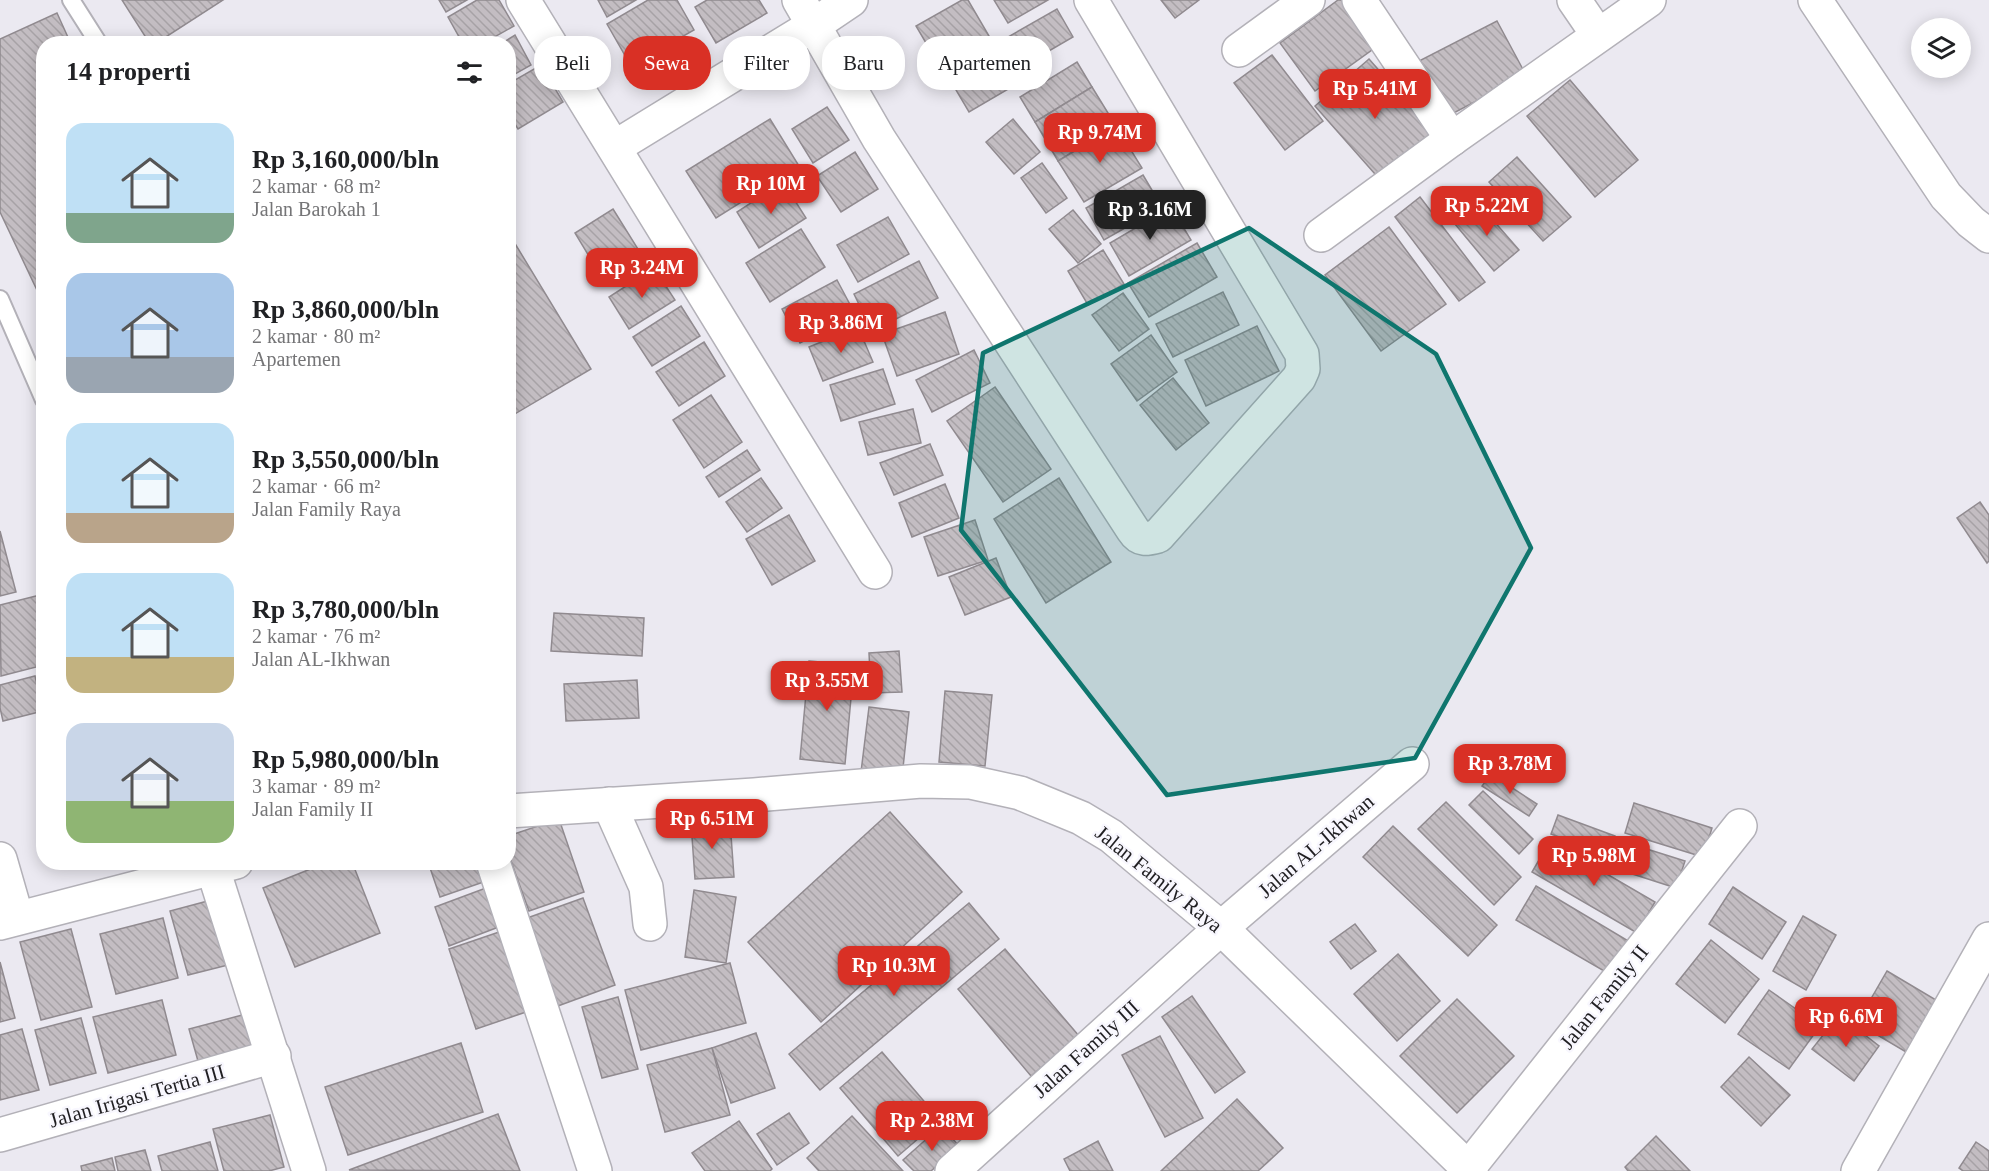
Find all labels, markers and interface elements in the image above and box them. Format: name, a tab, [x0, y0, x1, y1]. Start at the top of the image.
map controls	[1911, 18, 1971, 78]
button: layers	[1911, 18, 1971, 78]
chip: Beli	[534, 36, 611, 90]
chip: Sewa	[623, 36, 711, 90]
chip: Filter	[723, 36, 810, 90]
chip: Baru	[822, 36, 905, 90]
chip: Apartemen	[917, 36, 1052, 90]
icon: filters	[453, 56, 486, 89]
text: 14 properti	[66, 57, 190, 86]
pin: Rp 5.41M	[1313, 69, 1437, 120]
text: Rp 5.41M	[1333, 77, 1417, 99]
pin: Rp 9.74M	[1038, 113, 1162, 164]
text: Rp 9.74M	[1058, 121, 1142, 143]
text: Rp 3,160,000/bln	[252, 145, 439, 174]
icon: home	[114, 147, 186, 219]
pin: Rp 10M	[722, 164, 820, 215]
text: Rp 10M	[736, 172, 806, 194]
text: 2 kamar · 68 m²	[252, 175, 380, 197]
pin: Rp 5.22M	[1425, 186, 1549, 237]
pin: Rp 3.16M	[1088, 190, 1212, 241]
text: Rp 5.22M	[1445, 194, 1529, 216]
text: Jalan Barokah 1	[252, 198, 381, 220]
text: Rp 3.16M	[1108, 198, 1192, 220]
pin: Rp 3.24M	[580, 248, 704, 299]
text: Rp 3.24M	[600, 256, 684, 278]
text: Rp 3,860,000/bln	[252, 295, 439, 324]
icon: home	[114, 297, 186, 369]
pin: Rp 3.86M	[779, 303, 903, 354]
text: Rp 3.86M	[799, 311, 883, 333]
text: 2 kamar · 80 m²	[252, 325, 380, 347]
text: Apartemen	[252, 348, 341, 370]
text: Rp 3,550,000/bln	[252, 445, 439, 474]
icon: home	[114, 447, 186, 519]
text: 2 kamar · 66 m²	[252, 475, 380, 497]
text: Jalan Family Raya	[252, 498, 401, 520]
text: Rp 3,780,000/bln	[252, 595, 439, 624]
icon: home	[114, 597, 186, 669]
text: 2 kamar · 76 m²	[252, 625, 380, 647]
text: Jalan AL-Ikhwan	[252, 648, 390, 670]
pin: Rp 3.55M	[765, 661, 889, 712]
text: Rp 3.55M	[785, 669, 869, 691]
pin: Rp 3.78M	[1448, 744, 1572, 795]
text: Rp 5,980,000/bln	[252, 745, 439, 774]
icon: home	[114, 747, 186, 819]
text: Rp 3.78M	[1468, 752, 1552, 774]
text: 3 kamar · 89 m²	[252, 775, 380, 797]
street label: Jalan AL-Ikhwan	[1253, 789, 1379, 903]
text: Jalan Family II	[252, 798, 373, 820]
pin: Rp 6.51M	[650, 799, 774, 850]
text: Rp 6.51M	[670, 807, 754, 829]
street label: Jalan Family Raya	[1091, 820, 1228, 938]
pin: Rp 5.98M	[1532, 836, 1656, 887]
text: Rp 5.98M	[1552, 844, 1636, 866]
street label: Jalan Family II	[1555, 940, 1653, 1054]
pin: Rp 10.3M	[832, 946, 956, 997]
text: Rp 10.3M	[852, 954, 936, 976]
street label: Jalan Family III	[1028, 995, 1144, 1103]
pin: Rp 6.6M	[1791, 997, 1901, 1048]
text: Rp 6.6M	[1809, 1005, 1883, 1027]
street label: Jalan Irigasi Tertia III	[46, 1059, 228, 1133]
pin: Rp 2.38M	[870, 1101, 994, 1152]
text: Rp 2.38M	[890, 1109, 974, 1131]

